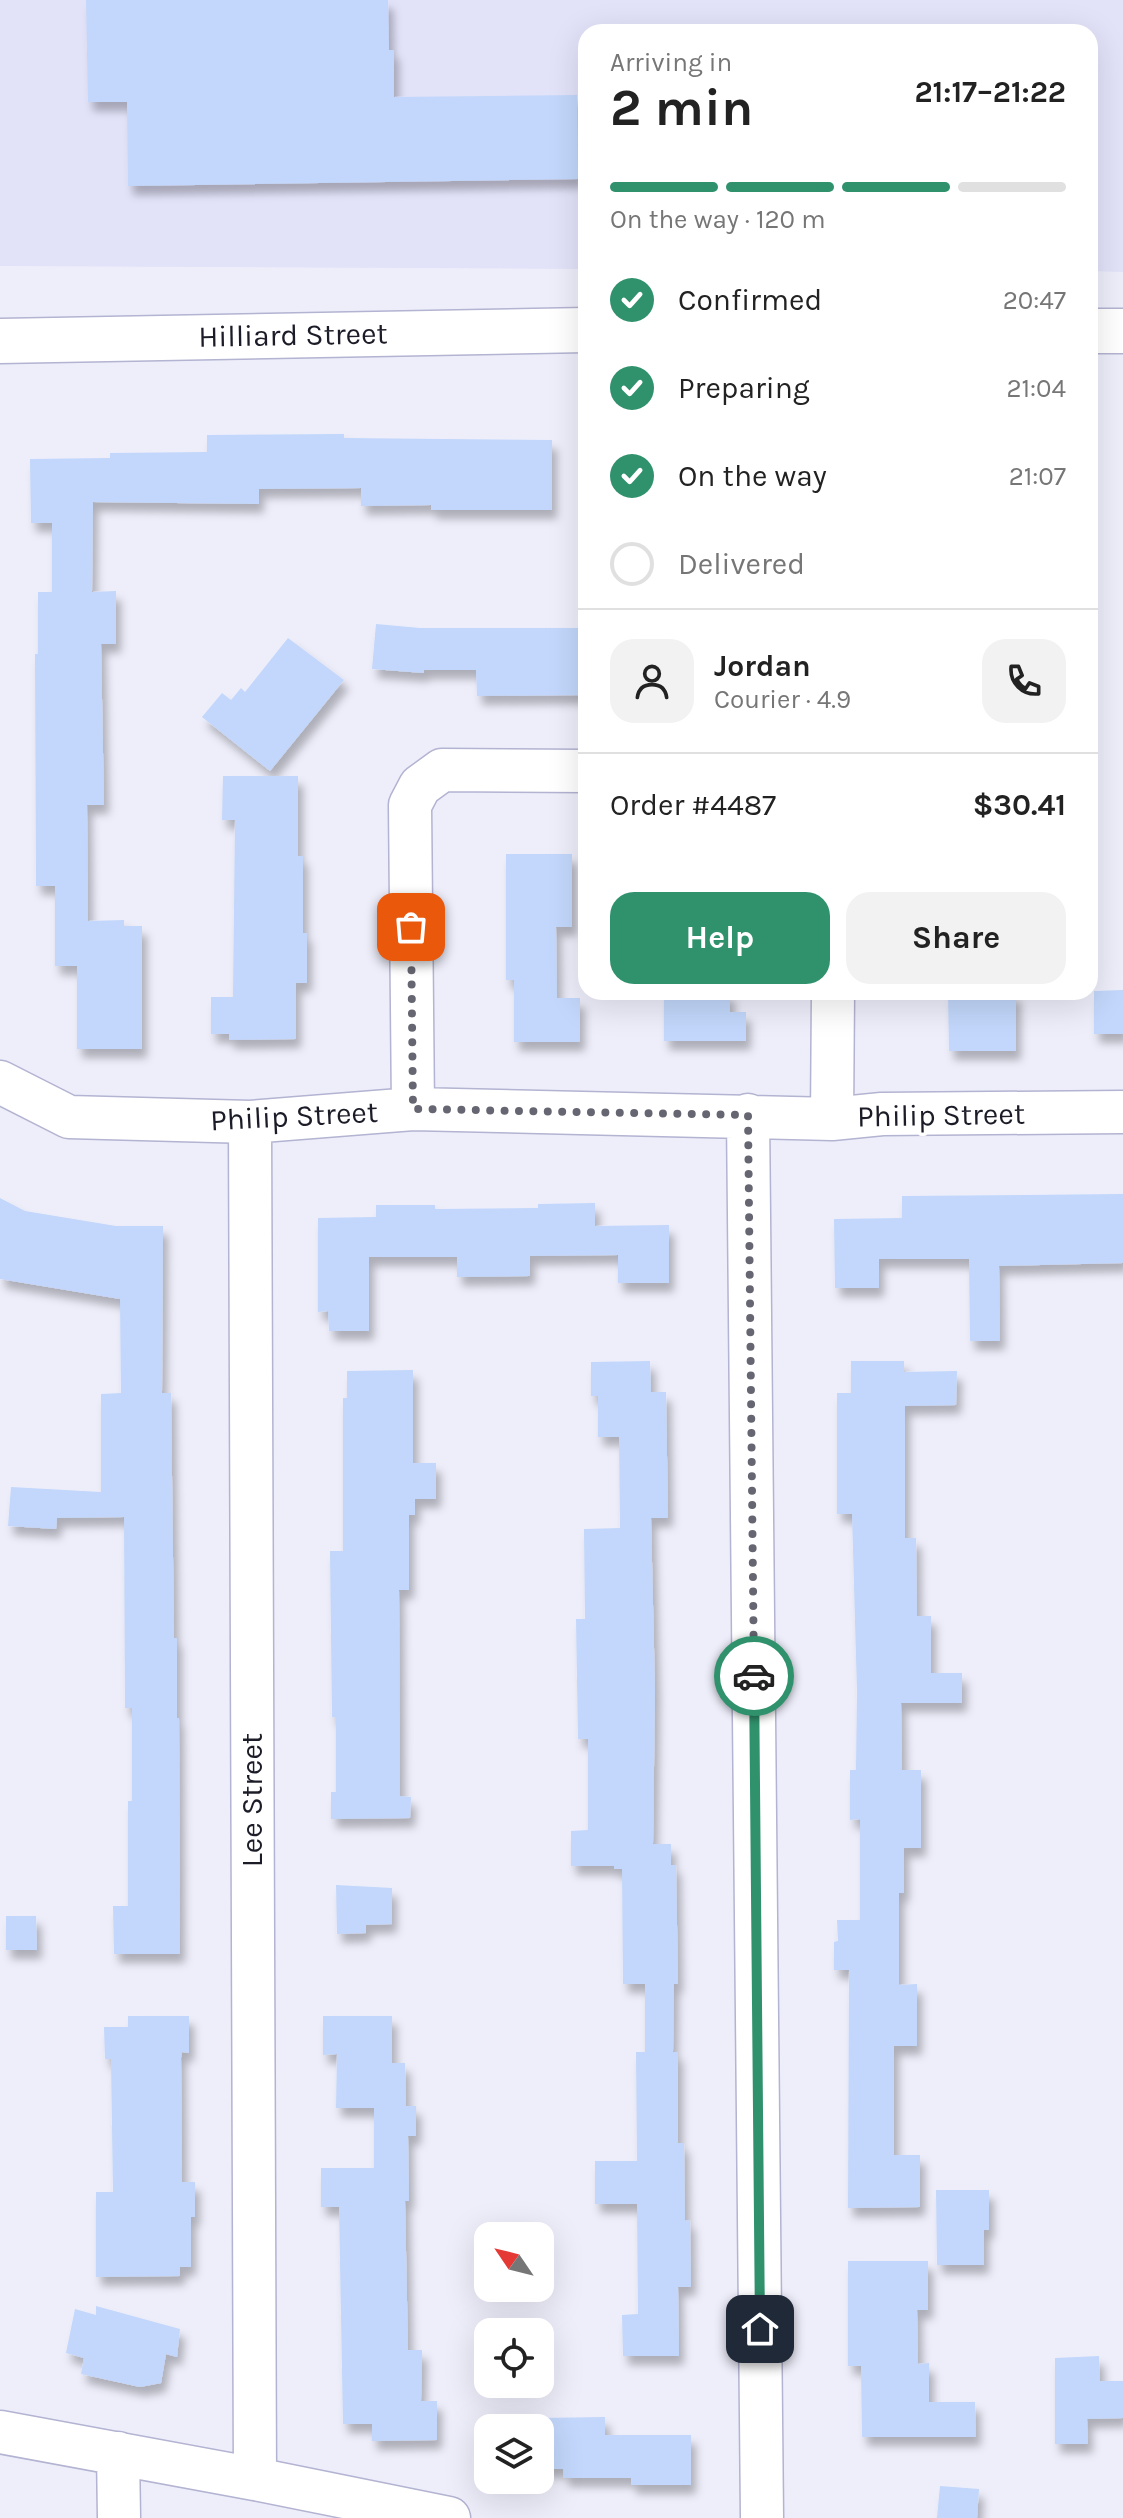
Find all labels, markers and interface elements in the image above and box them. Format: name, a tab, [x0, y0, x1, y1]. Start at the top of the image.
text: Arriving in	[610, 47, 732, 78]
text: 21:17–21:22	[914, 74, 1066, 110]
text: 2 min	[610, 77, 753, 138]
text: On the way · 120 m	[610, 204, 825, 235]
icon: check	[610, 278, 654, 322]
text: Confirmed	[678, 282, 822, 318]
text: 20:47	[1003, 285, 1066, 316]
street label: Hilliard Street	[198, 315, 388, 355]
icon: check	[610, 366, 654, 410]
text: Preparing	[678, 370, 810, 406]
text: 21:04	[1006, 373, 1066, 404]
icon: check	[610, 454, 654, 498]
text: On the way	[678, 458, 827, 494]
text: 21:07	[1009, 461, 1066, 492]
text: Delivered	[678, 546, 805, 582]
button: person	[610, 639, 694, 723]
button: phone	[982, 639, 1066, 723]
text: Jordan	[714, 648, 811, 684]
text: Courier · 4.9	[714, 684, 851, 715]
text: Order #4487	[610, 787, 776, 823]
text: $30.41	[973, 787, 1066, 823]
button: Help	[610, 892, 830, 984]
button: Share	[846, 892, 1066, 984]
pin	[377, 893, 445, 961]
icon: bag	[389, 905, 433, 949]
street label: Philip Street	[209, 1094, 379, 1138]
street label: Philip Street	[857, 1096, 1025, 1134]
courier	[714, 1636, 794, 1716]
icon: car	[732, 1654, 776, 1698]
street label: Lee Street	[234, 1733, 270, 1867]
north arrow	[474, 2222, 554, 2302]
map controls	[474, 2222, 554, 2494]
pin	[726, 2295, 794, 2363]
icon: home	[738, 2307, 782, 2351]
button: locate	[474, 2318, 554, 2398]
button: layers	[474, 2414, 554, 2494]

